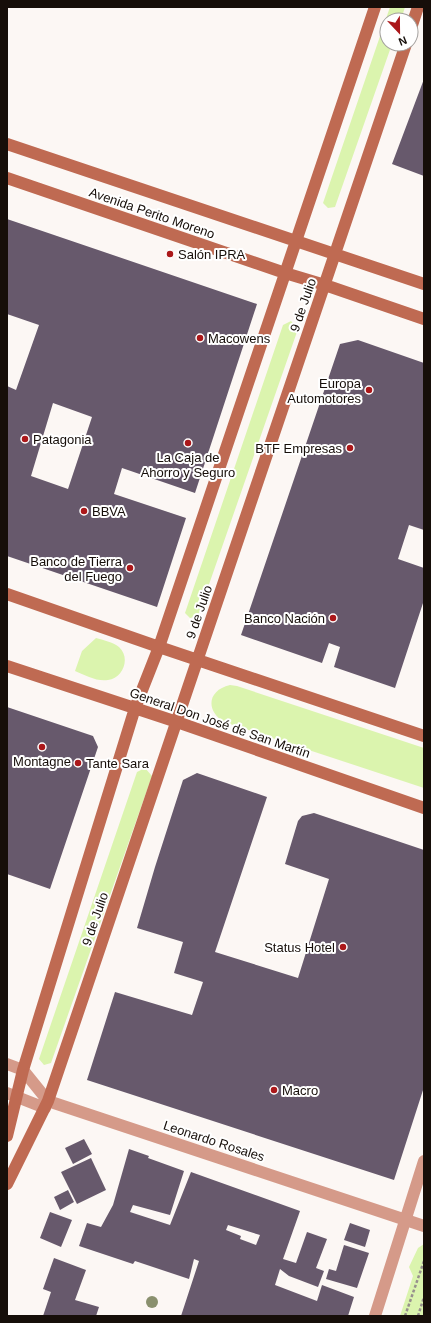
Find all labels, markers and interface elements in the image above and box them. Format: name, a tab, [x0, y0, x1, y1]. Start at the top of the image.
north arrow	[379, 12, 419, 52]
text: N	[397, 34, 409, 48]
street label: Avenida Perito Moreno	[87, 184, 217, 242]
place label: Salón IPRA	[178, 247, 246, 262]
marker: Salón IPRA	[165, 249, 175, 259]
street label: 9 de Julio	[287, 276, 319, 334]
place label: Macowens	[208, 331, 271, 346]
marker: Macowens	[195, 333, 205, 343]
place label: Europa Automotores	[287, 376, 362, 406]
marker: Europa Automotores	[364, 385, 374, 395]
place label: Patagonia	[33, 432, 92, 447]
marker: Patagonia	[20, 434, 30, 444]
marker: La Caja de Ahorro y Seguro	[183, 438, 193, 448]
place label: BTF Empresas	[255, 441, 342, 456]
marker: BTF Empresas	[345, 443, 355, 453]
place label: La Caja de Ahorro y Seguro	[141, 450, 235, 480]
place label: BBVA	[92, 504, 126, 519]
marker: BBVA	[79, 506, 89, 516]
place label: Banco de Tierra del Fuego	[30, 554, 123, 584]
marker: Banco de Tierra del Fuego	[125, 563, 135, 573]
street label: 9 de Julio	[183, 583, 215, 641]
place label: Banco Nación	[244, 611, 325, 626]
marker: Banco Nación	[328, 613, 338, 623]
street label: General Don José de San Martín	[128, 685, 312, 761]
marker: Montagne	[37, 742, 47, 752]
place label: Montagne	[13, 754, 71, 769]
place label: Tante Sara	[86, 756, 150, 771]
marker: Tante Sara	[73, 758, 83, 768]
street label: 9 de Julio	[79, 890, 111, 948]
place label: Status Hotel	[264, 940, 335, 955]
marker: Status Hotel	[338, 942, 348, 952]
place label: Macro	[282, 1083, 318, 1098]
marker: Macro	[269, 1085, 279, 1095]
street label: Leonardo Rosales	[161, 1118, 267, 1165]

